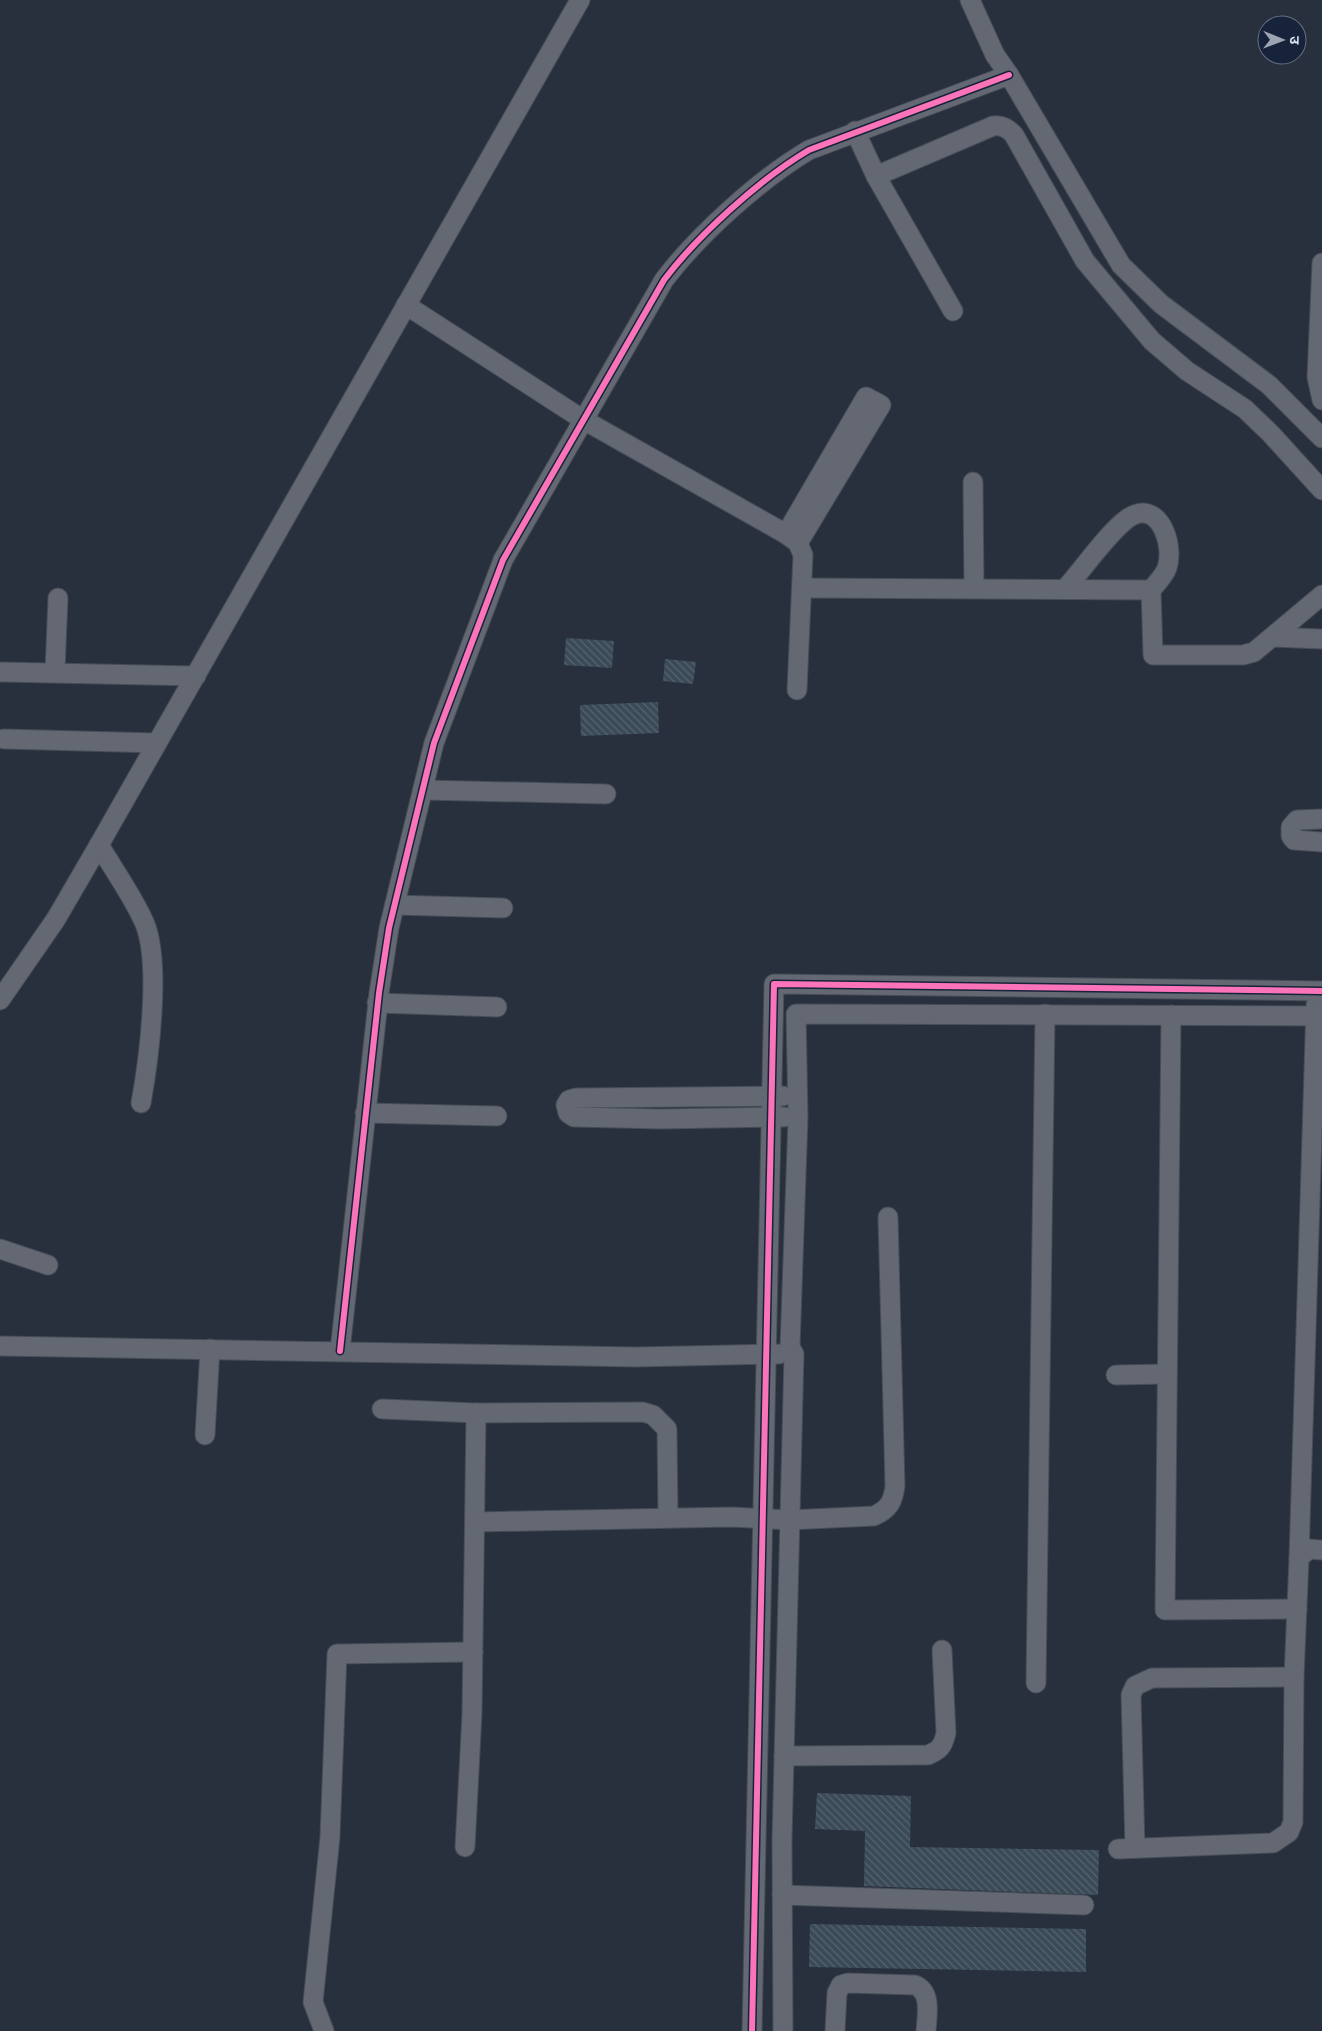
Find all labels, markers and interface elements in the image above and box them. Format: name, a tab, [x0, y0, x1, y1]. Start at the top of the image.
north arrow	[1257, 15, 1307, 65]
text: उ	[1286, 36, 1304, 45]

